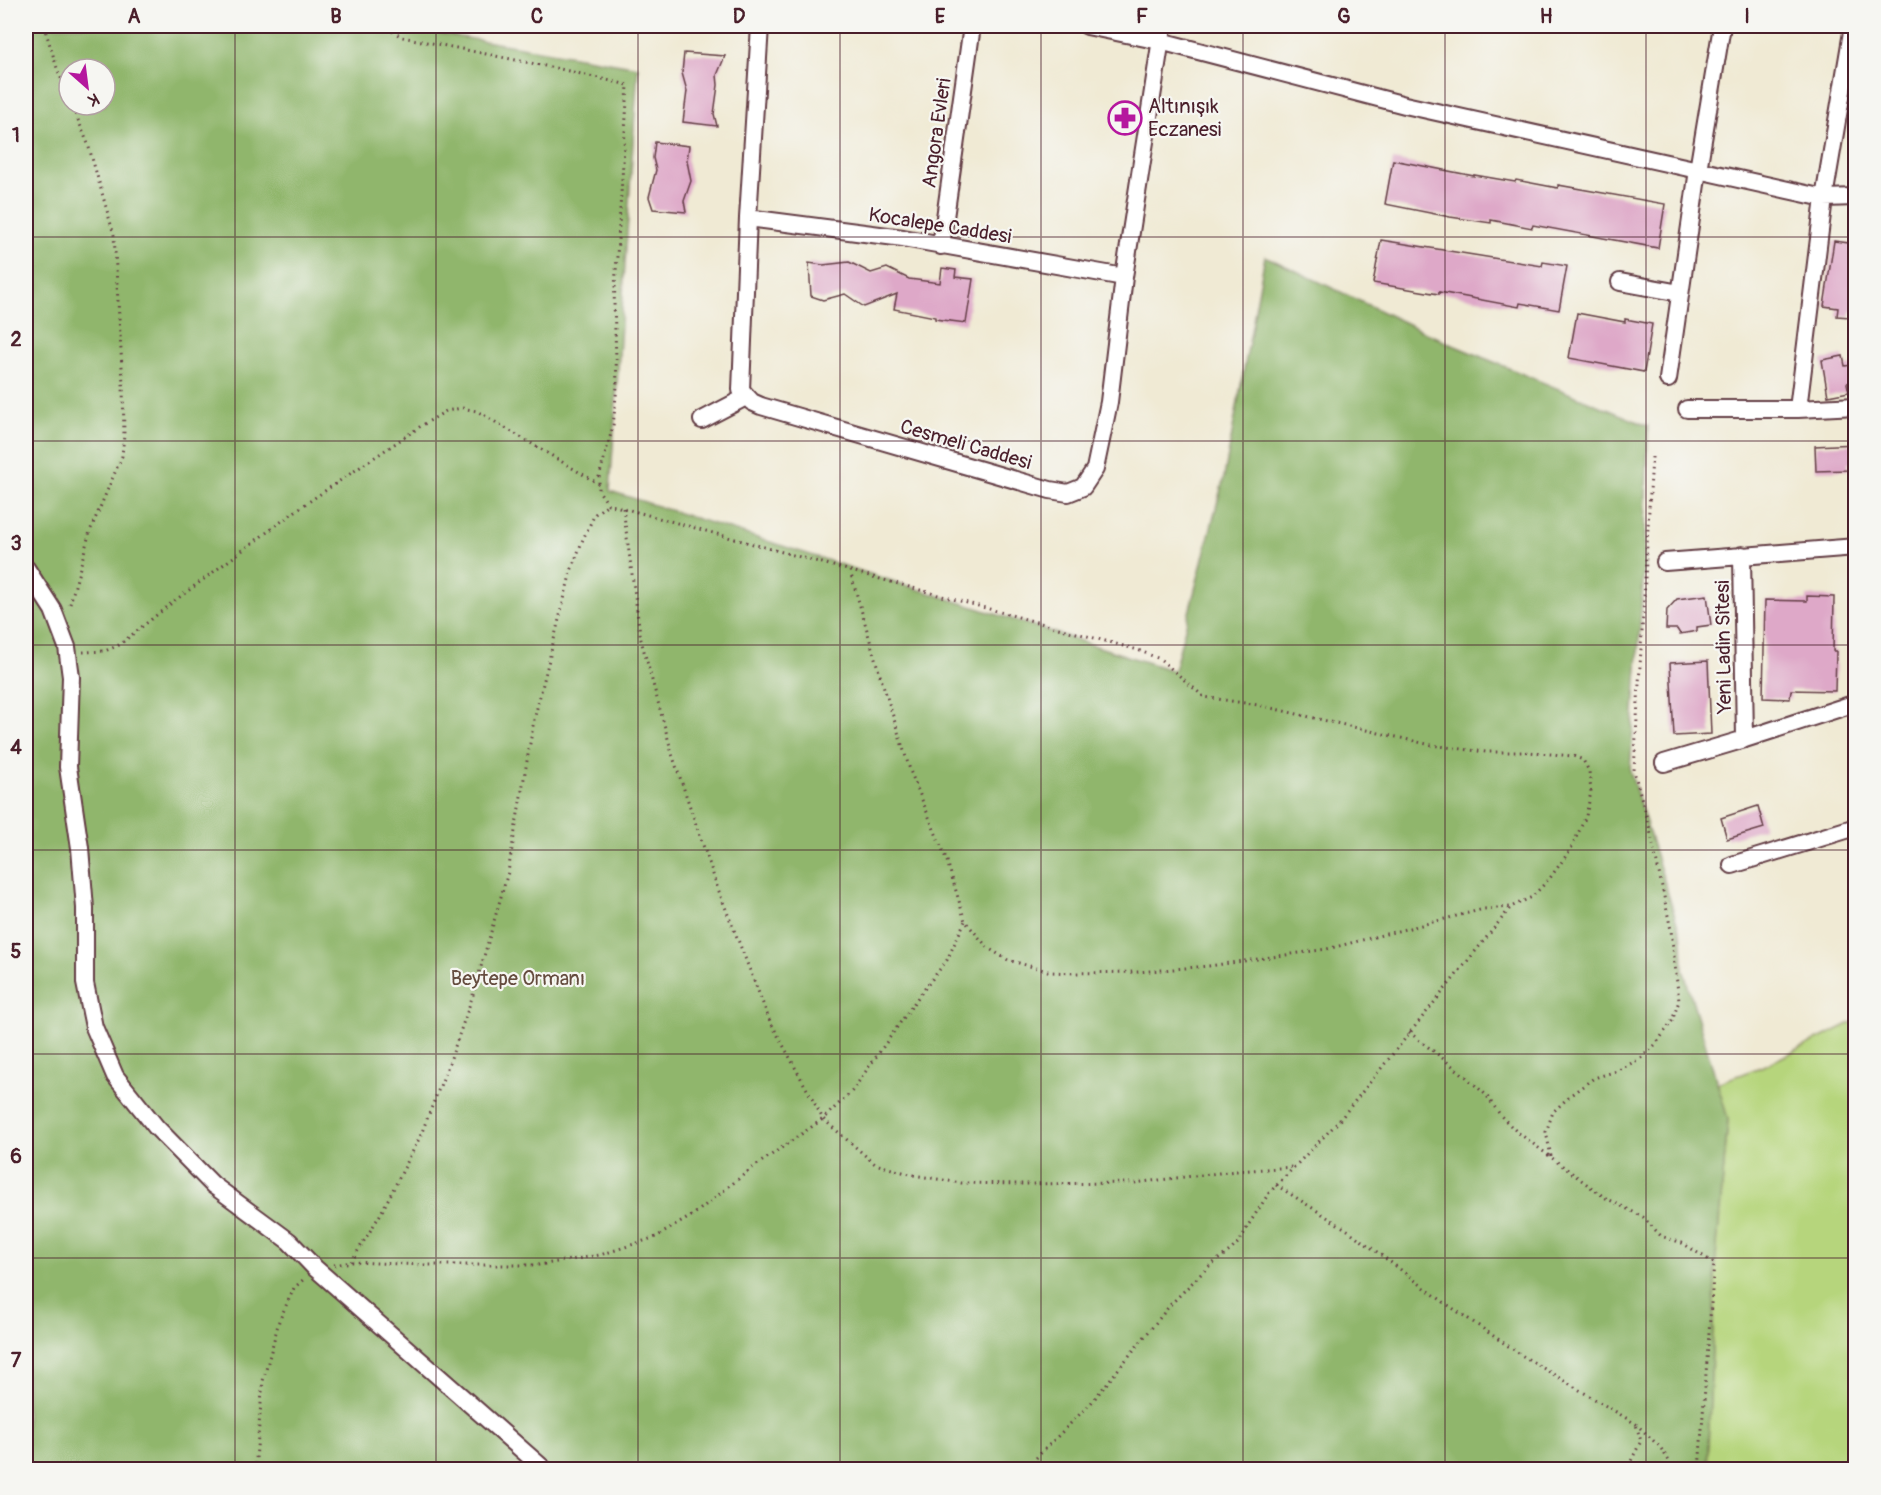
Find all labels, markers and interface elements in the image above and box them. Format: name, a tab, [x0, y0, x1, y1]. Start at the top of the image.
text: A	[128, 4, 141, 29]
text: B	[330, 4, 342, 29]
text: C	[531, 4, 543, 29]
text: D	[733, 4, 746, 29]
text: E	[935, 4, 946, 29]
text: F	[1136, 4, 1148, 29]
text: G	[1337, 4, 1351, 29]
text: H	[1540, 4, 1553, 29]
text: I	[1744, 4, 1750, 29]
north arrow	[57, 57, 117, 117]
street label: Angora Evleri	[916, 77, 957, 190]
text: K	[84, 88, 103, 111]
place label: Altınışık Eczanesi	[1148, 94, 1221, 142]
pharmacy icon: Altınışık Eczanesi	[1107, 100, 1143, 136]
text: 1	[12, 123, 20, 148]
street label: Kocalepe Caddesi	[867, 202, 1013, 249]
text: 2	[10, 327, 22, 352]
street label: Cesmeli Caddesi	[897, 414, 1034, 475]
text: 3	[10, 531, 22, 556]
street label: Yeni Ladin Sitesi	[1710, 580, 1737, 715]
text: 4	[10, 735, 22, 760]
text: 5	[11, 939, 22, 964]
park label: Beytepe Ormanı	[451, 966, 585, 991]
text: 6	[10, 1144, 22, 1169]
text: 7	[11, 1348, 22, 1373]

